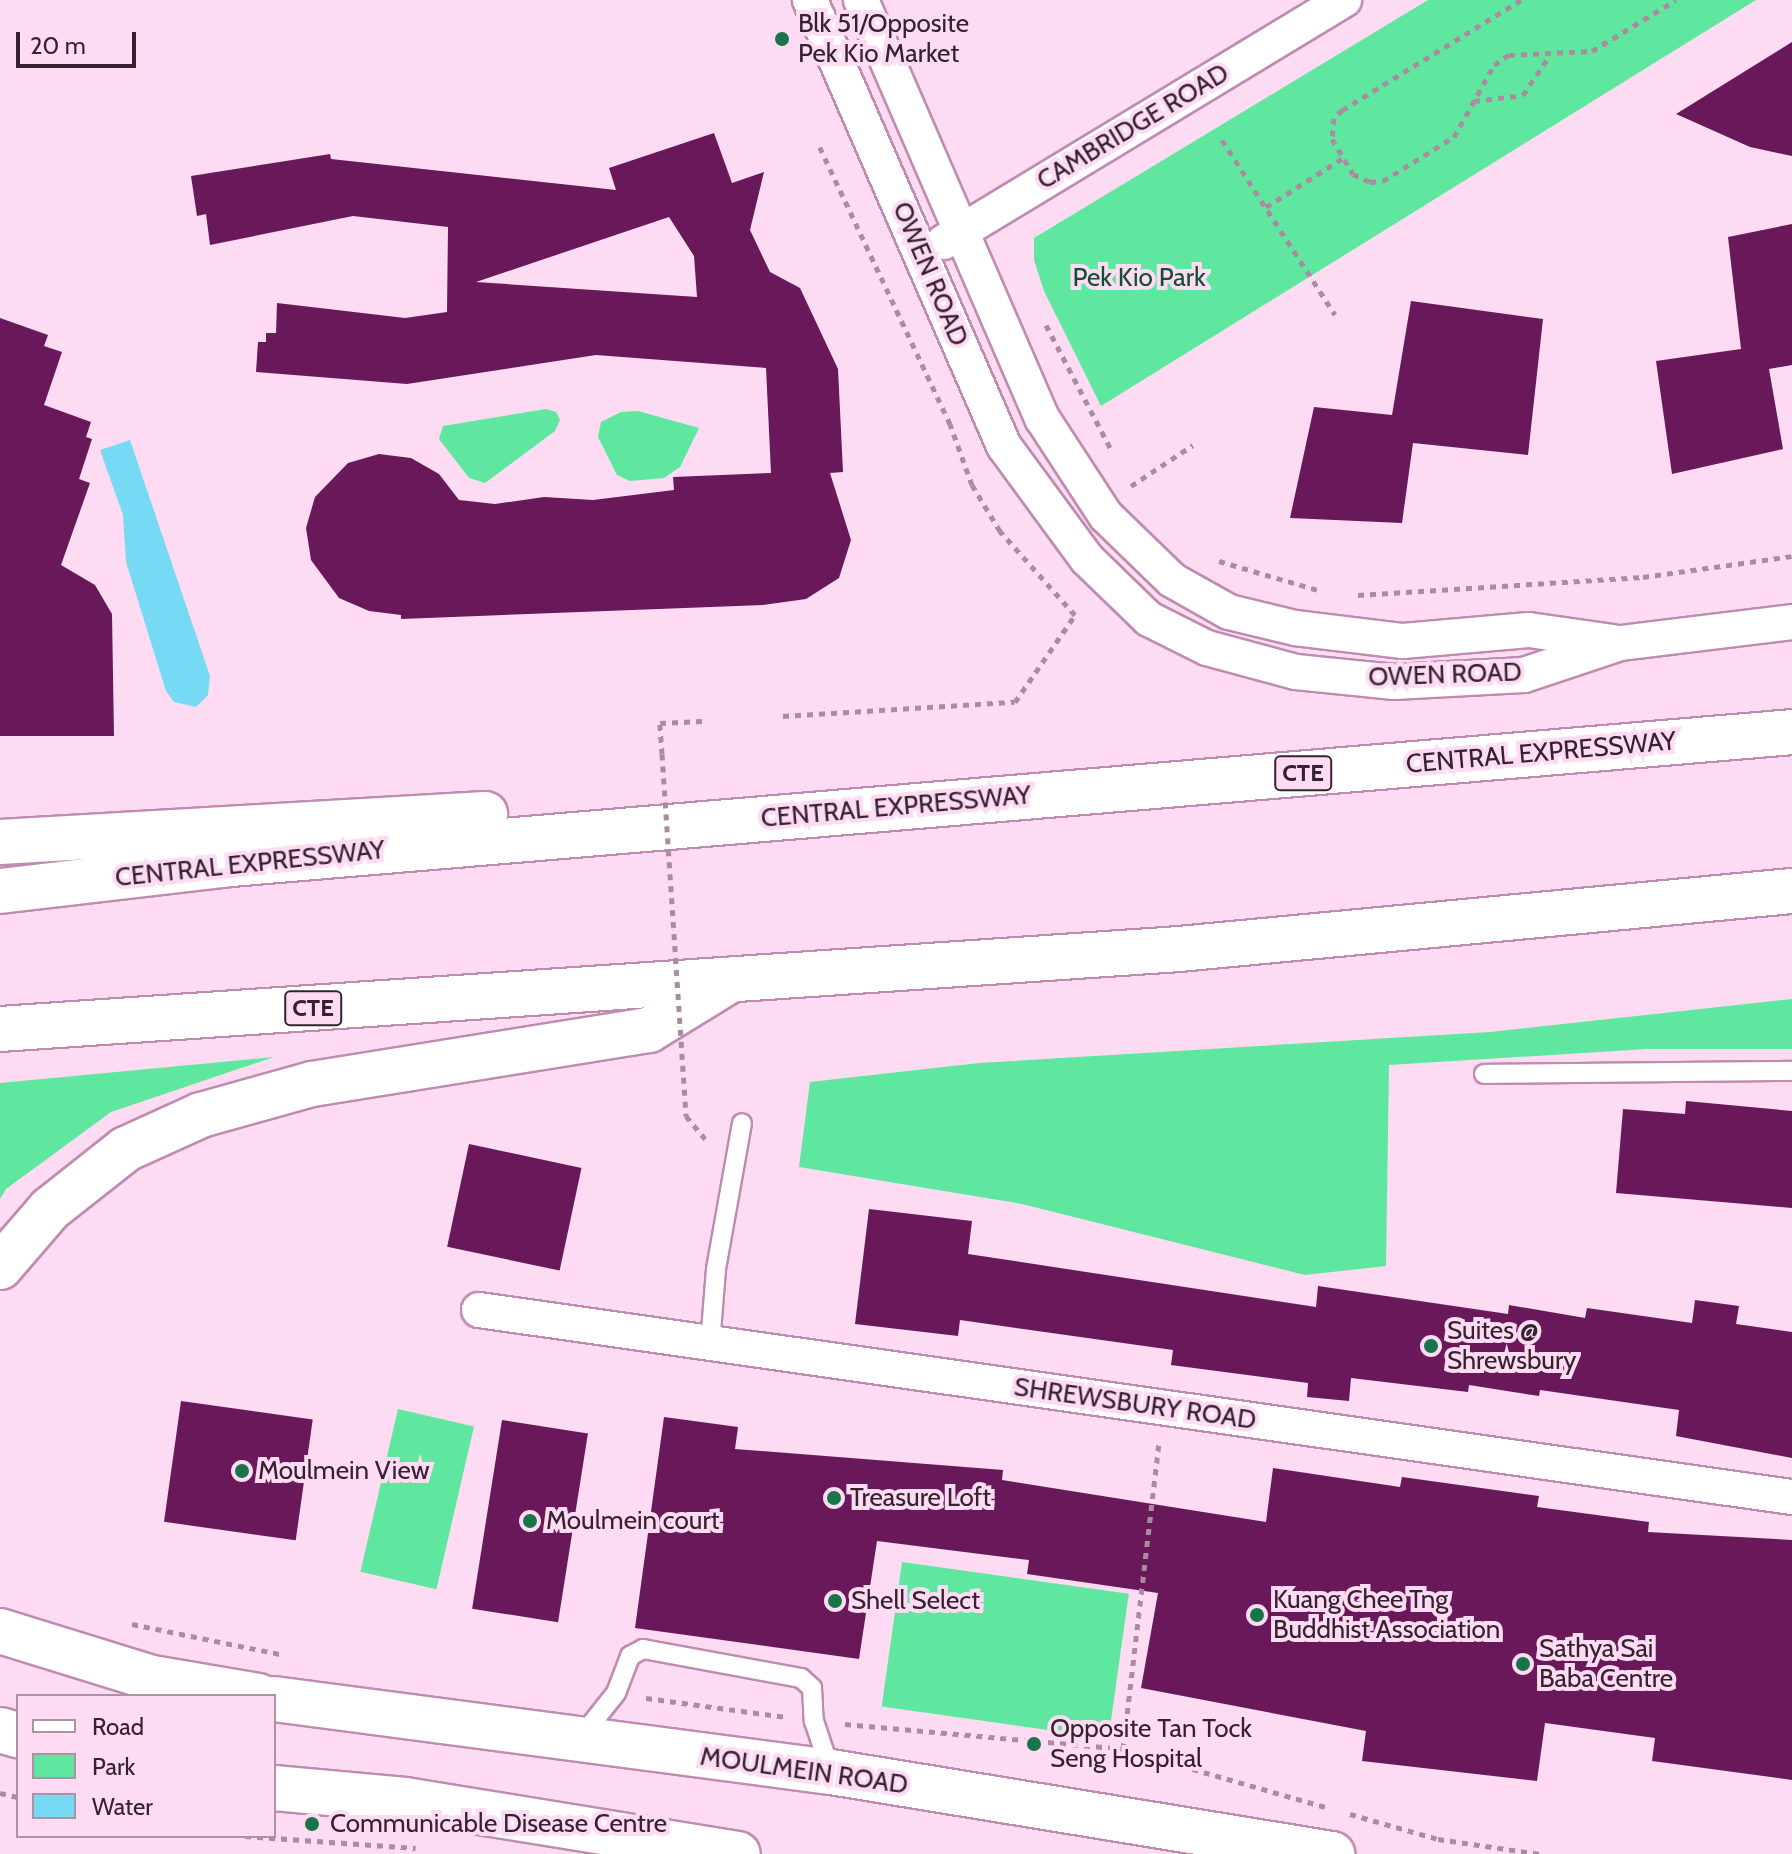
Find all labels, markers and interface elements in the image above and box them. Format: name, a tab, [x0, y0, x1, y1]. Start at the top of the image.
place label: Blk 51/Opposite Pek Kio Market	[798, 8, 969, 70]
scale bar	[20, 16, 140, 66]
marker: Blk 51/Opposite Pek Kio Market	[773, 30, 791, 48]
text: 20 m	[30, 31, 86, 60]
street label: CAMBRIDGE ROAD	[1032, 58, 1234, 196]
street label: OWEN ROAD	[886, 197, 974, 351]
park label: Pek Kio Park	[1072, 262, 1206, 294]
street label: OWEN ROAD	[1368, 657, 1522, 693]
street label: CENTRAL EXPRESSWAY	[1405, 726, 1677, 780]
road number: CTE	[1273, 753, 1333, 793]
street label: CENTRAL EXPRESSWAY	[760, 780, 1032, 834]
street label: CENTRAL EXPRESSWAY	[114, 834, 386, 894]
road number: CTE	[283, 988, 343, 1028]
place label: Suites @ Shrewsbury	[1447, 1315, 1576, 1376]
marker: Suites @ Shrewsbury	[1422, 1337, 1440, 1355]
street label: SHREWSBURY ROAD	[1012, 1372, 1258, 1436]
place label: Moulmein View	[258, 1455, 430, 1487]
marker: Moulmein View	[233, 1462, 251, 1480]
place label: Treasure Loft	[850, 1482, 991, 1514]
marker: Treasure Loft	[825, 1489, 843, 1507]
place label: Moulmein court	[546, 1505, 719, 1537]
marker: Moulmein court	[521, 1512, 539, 1530]
place label: Kuang Chee Tng Buddhist Association	[1273, 1584, 1500, 1646]
place label: Shell Select	[851, 1585, 980, 1617]
marker: Shell Select	[826, 1592, 844, 1610]
marker: Kuang Chee Tng Buddhist Association	[1248, 1606, 1266, 1624]
place label: Sathya Sai Baba Centre	[1539, 1633, 1673, 1694]
marker: Sathya Sai Baba Centre	[1514, 1655, 1532, 1673]
legend	[16, 1694, 276, 1838]
text: Road	[92, 1712, 144, 1741]
place label: Opposite Tan Tock Seng Hospital	[1050, 1713, 1252, 1774]
marker: Opposite Tan Tock Seng Hospital	[1025, 1735, 1043, 1753]
street label: MOULMEIN ROAD	[698, 1741, 910, 1801]
text: Park	[92, 1752, 135, 1781]
text: Water	[92, 1792, 153, 1821]
place label: Communicable Disease Centre	[330, 1808, 667, 1840]
marker: Communicable Disease Centre	[301, 1813, 323, 1835]

